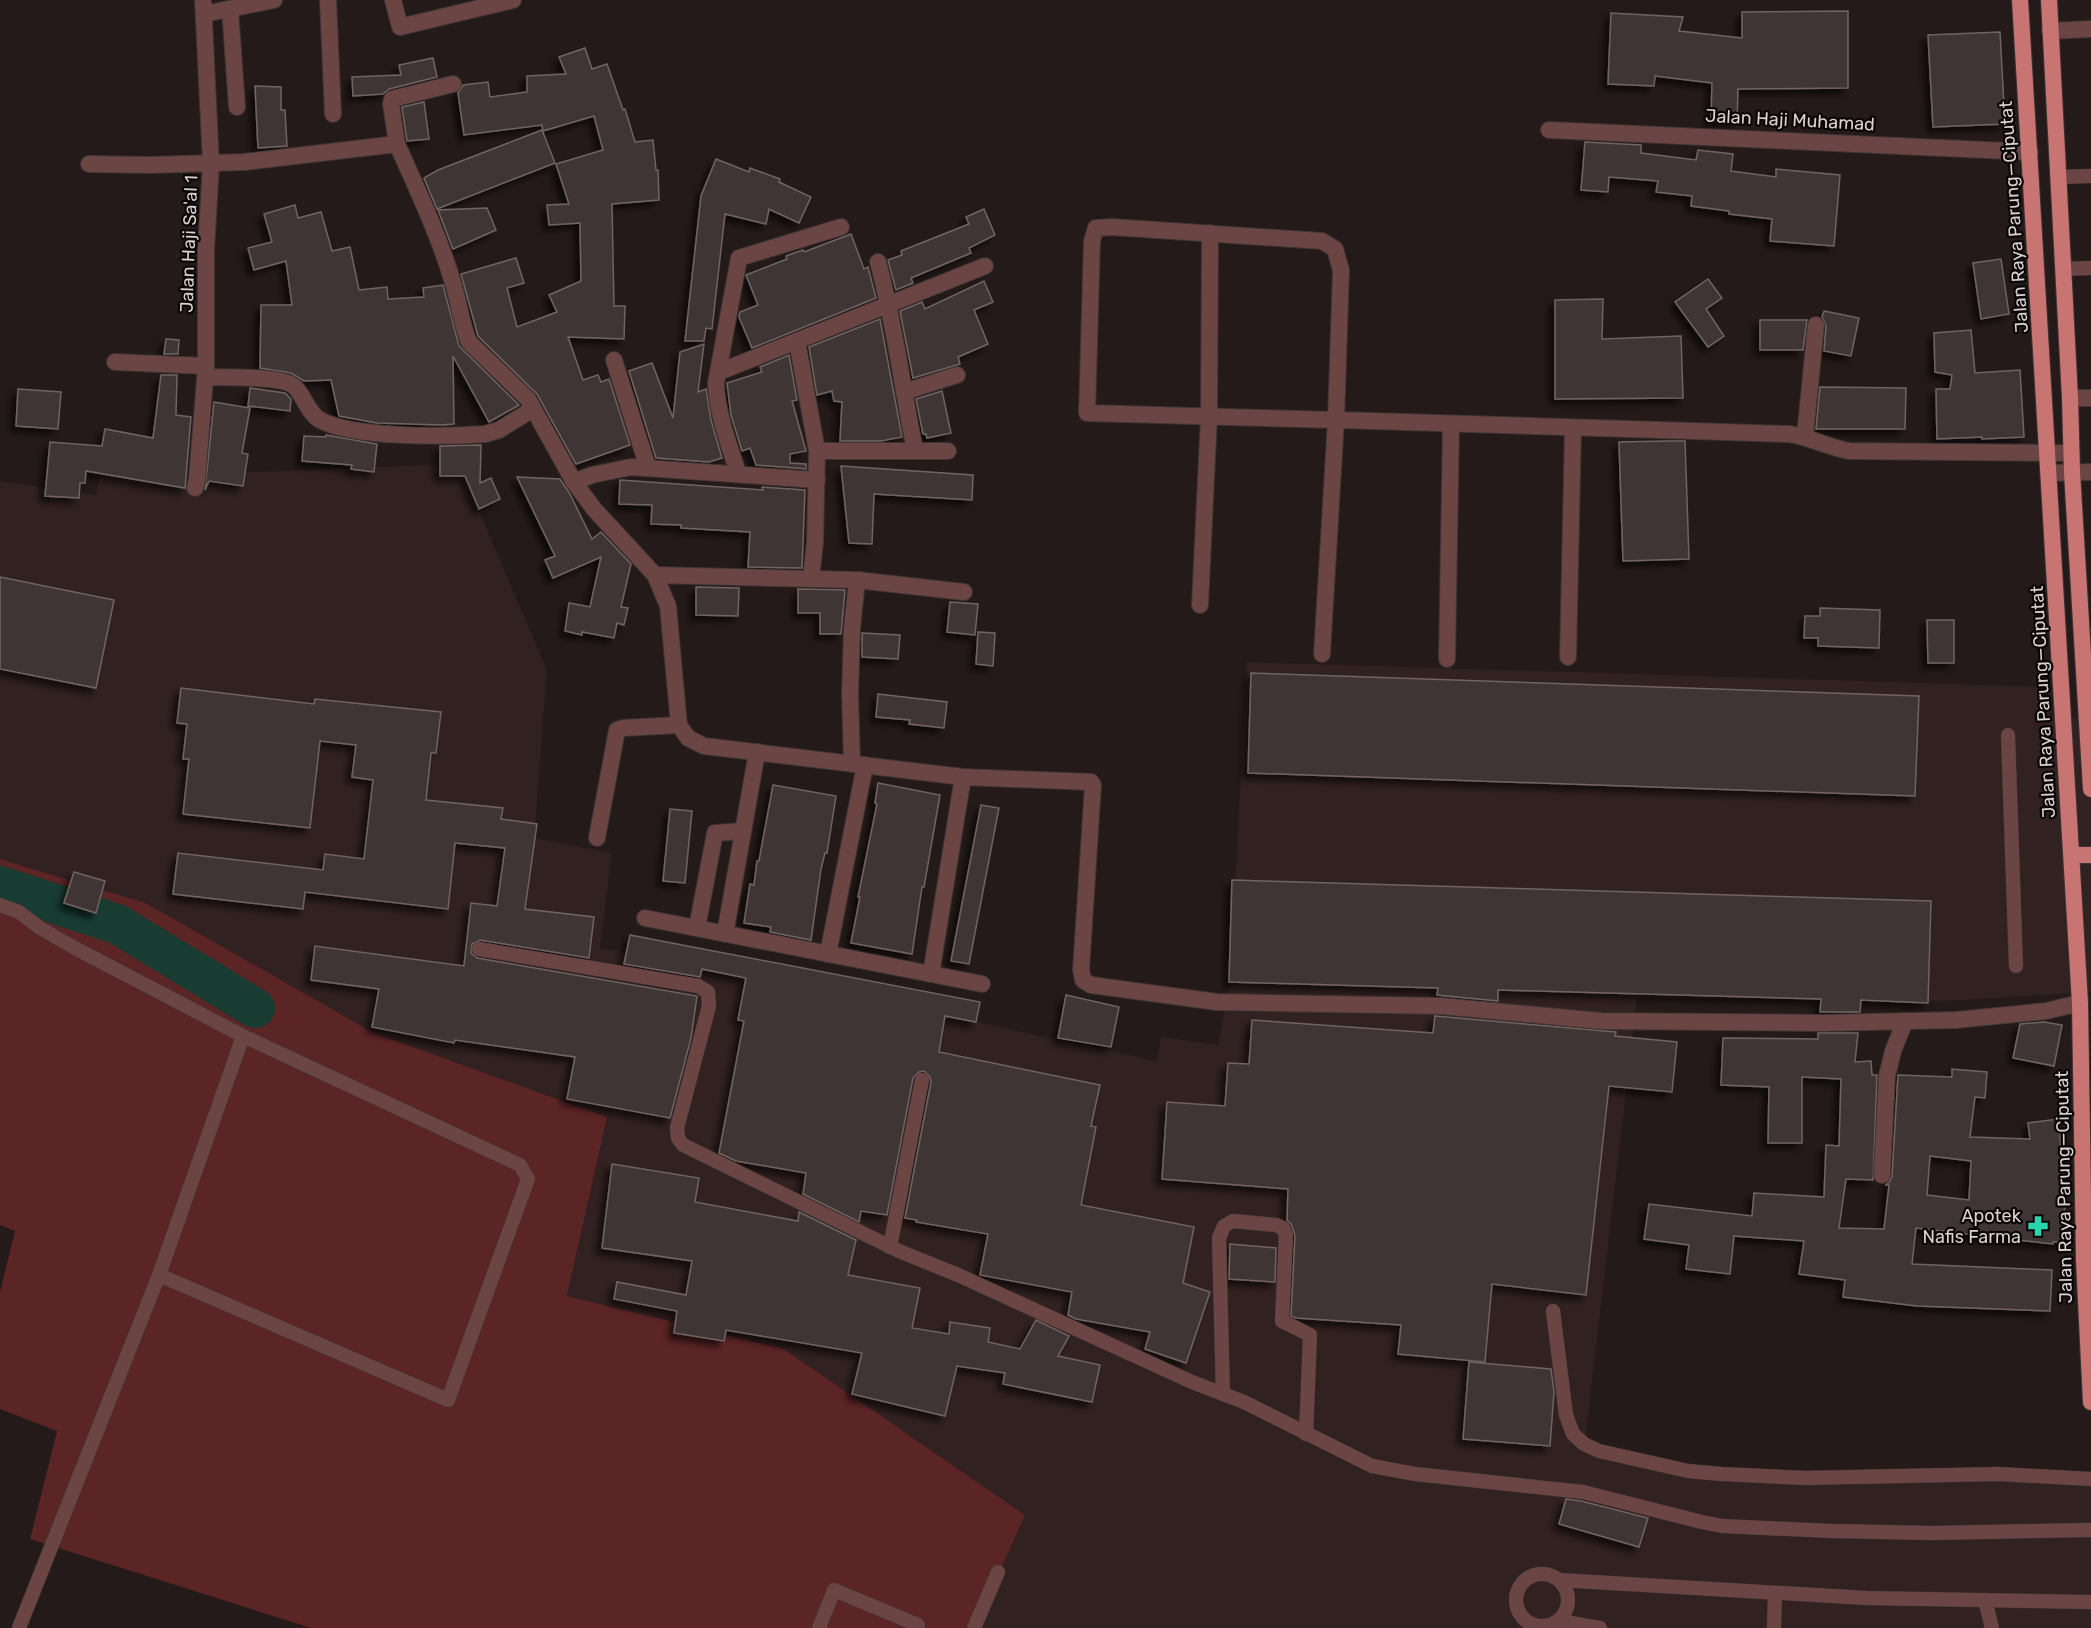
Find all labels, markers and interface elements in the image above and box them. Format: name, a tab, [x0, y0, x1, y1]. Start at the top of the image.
street label: Jalan Raya Parung—Ciputat	[1995, 100, 2033, 334]
street label: Jalan Haji Muhamad	[1705, 105, 1875, 135]
street label: Jalan Haji Sa'al 1	[176, 175, 202, 313]
street label: Jalan Raya Parung—Ciputat	[2026, 585, 2060, 819]
street label: Jalan Raya Parung—Ciputat	[2051, 1071, 2077, 1303]
place label: Apotek Nafis Farma	[1922, 1205, 2022, 1248]
pharmacy icon: Apotek Nafis Farma	[2026, 1214, 2050, 1238]

